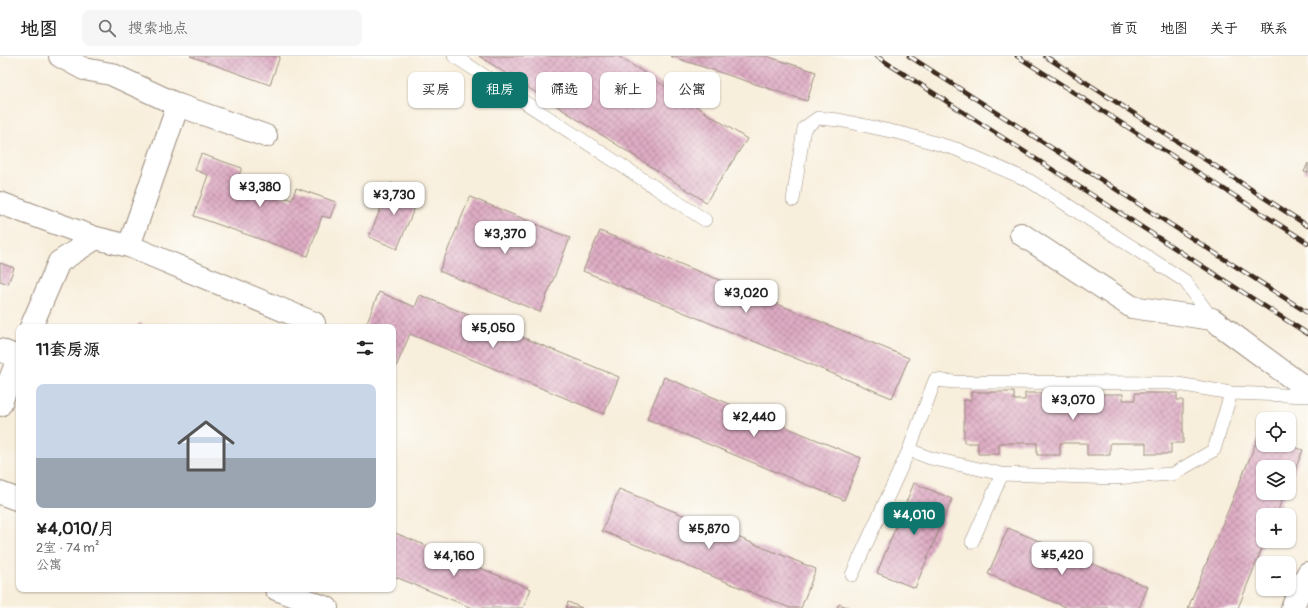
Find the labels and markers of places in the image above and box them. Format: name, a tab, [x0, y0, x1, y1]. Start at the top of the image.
pin: ¥3,380	[227, 174, 293, 208]
pin: ¥3,730	[361, 182, 427, 216]
pin: ¥3,370	[472, 221, 538, 255]
pin: ¥3,020	[713, 280, 779, 314]
pin: ¥5,050	[460, 315, 526, 349]
pin: ¥3,070	[1040, 387, 1106, 421]
pin: ¥2,440	[721, 404, 787, 438]
pin: ¥4,010	[881, 502, 947, 536]
pin: ¥5,870	[676, 516, 742, 550]
pin: ¥5,420	[1029, 542, 1095, 576]
pin: ¥4,160	[421, 543, 487, 577]

